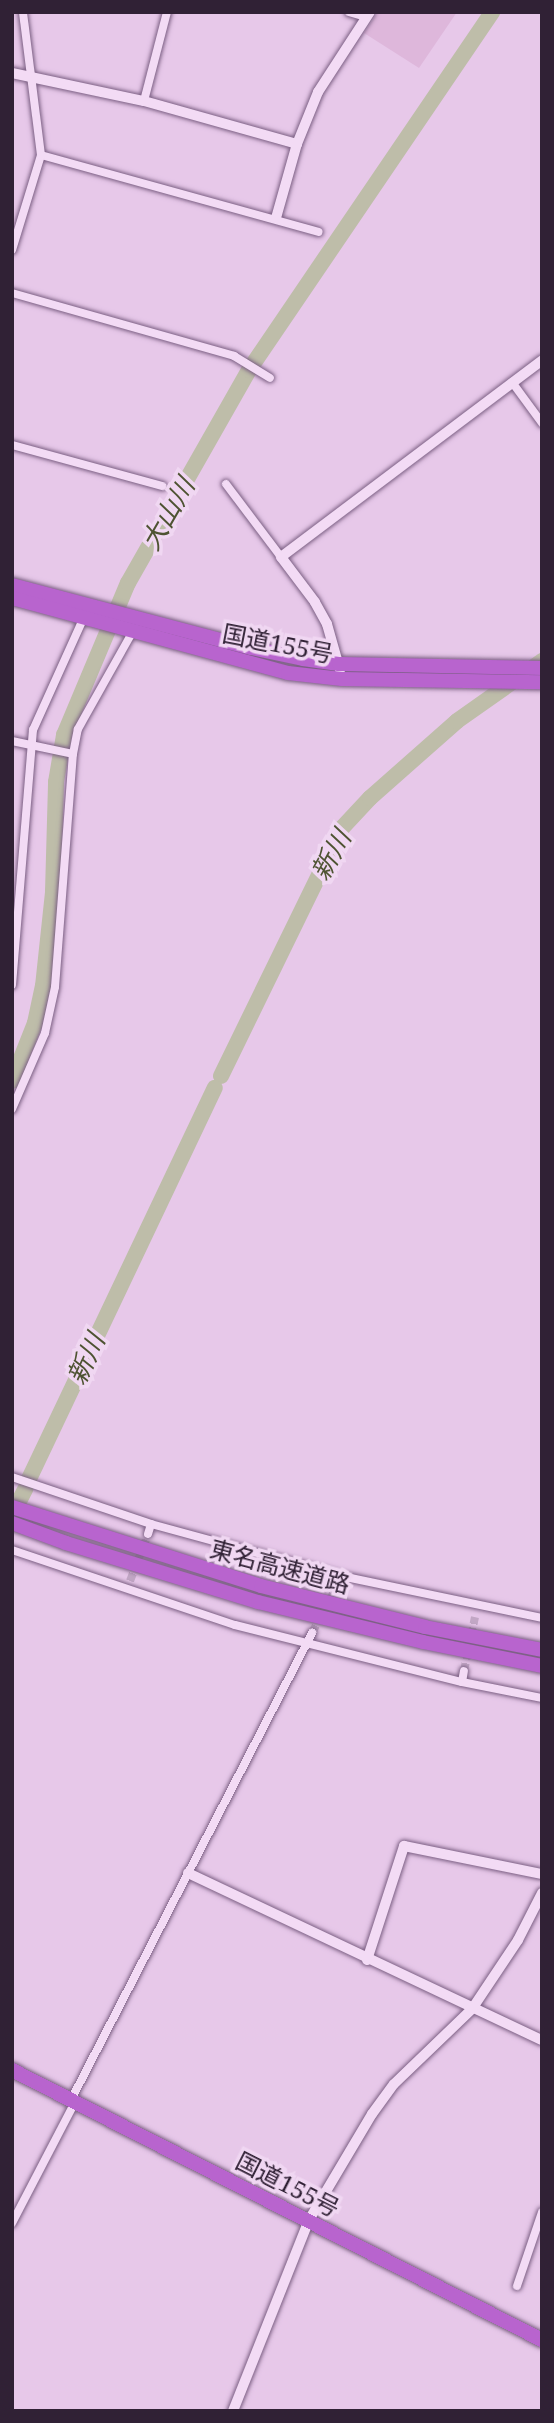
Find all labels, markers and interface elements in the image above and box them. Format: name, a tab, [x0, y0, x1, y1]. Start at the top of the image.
water label: 大山川	[135, 472, 201, 556]
street label: 国道155号	[220, 618, 336, 668]
water label: 新川	[305, 825, 357, 885]
water label: 新川	[61, 1329, 111, 1389]
street label: 東名高速道路	[207, 1533, 353, 1599]
street label: 国道155号	[231, 2146, 345, 2222]

